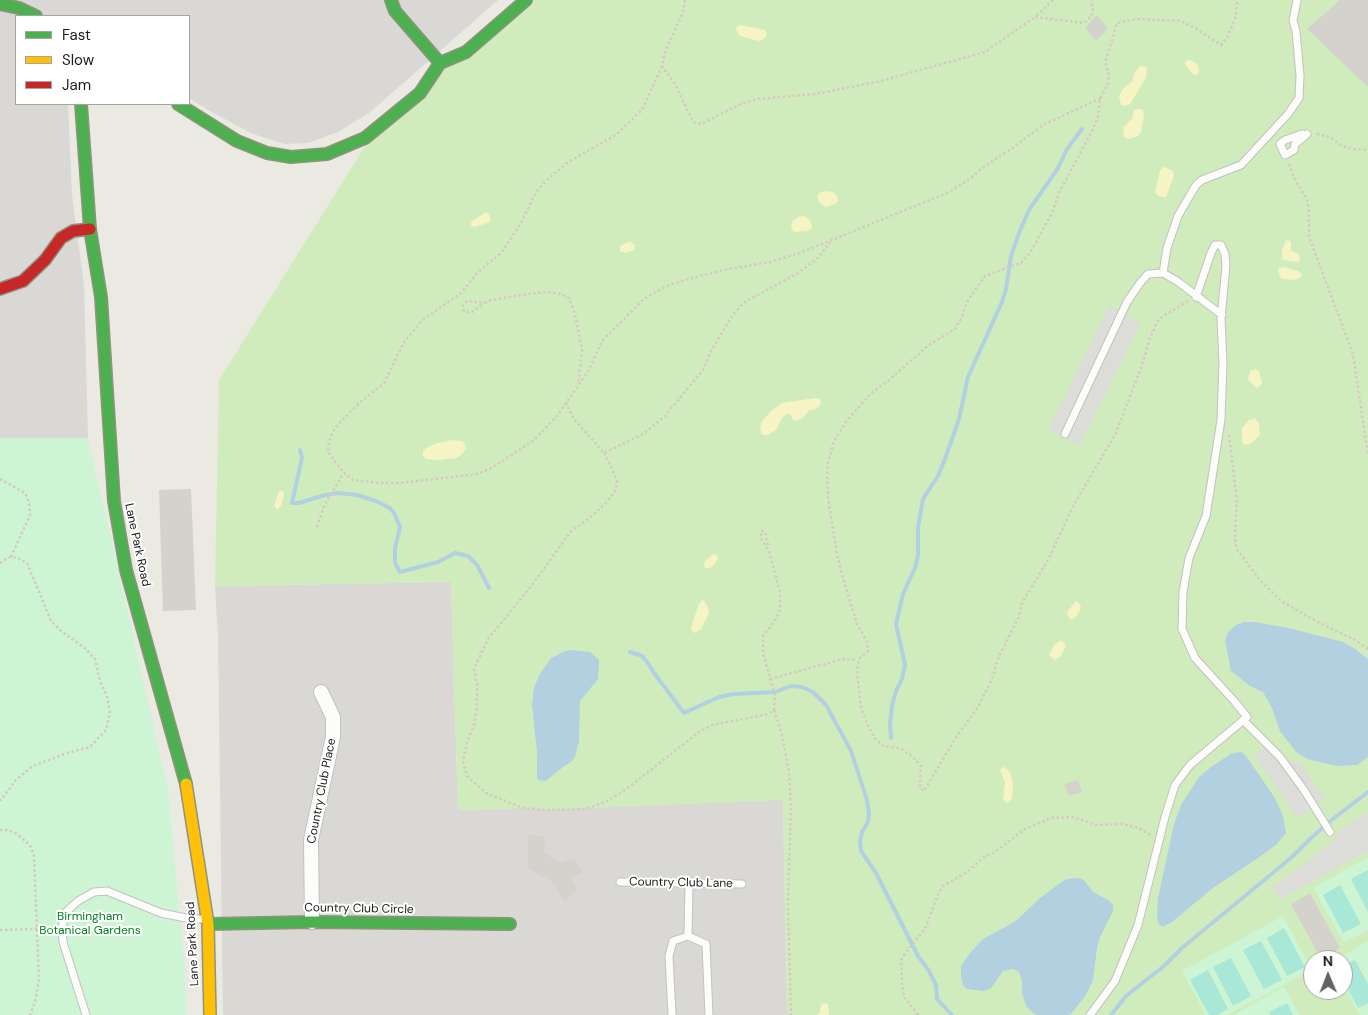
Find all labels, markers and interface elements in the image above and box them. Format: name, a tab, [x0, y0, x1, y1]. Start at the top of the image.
legend	[15, 15, 190, 105]
text: Fast	[62, 25, 91, 45]
text: Slow	[62, 50, 94, 70]
text: Jam	[62, 75, 91, 95]
street label: Lane Park Road	[121, 502, 153, 588]
street label: Country Club Place	[305, 737, 339, 845]
street label: Country Club Lane	[629, 875, 733, 891]
street label: Lane Park Road	[184, 901, 202, 987]
street label: Country Club Circle	[304, 901, 414, 917]
park label: Birmingham Botanical Gardens	[39, 910, 141, 938]
north arrow	[1303, 950, 1353, 1000]
text: N	[1322, 952, 1333, 970]

